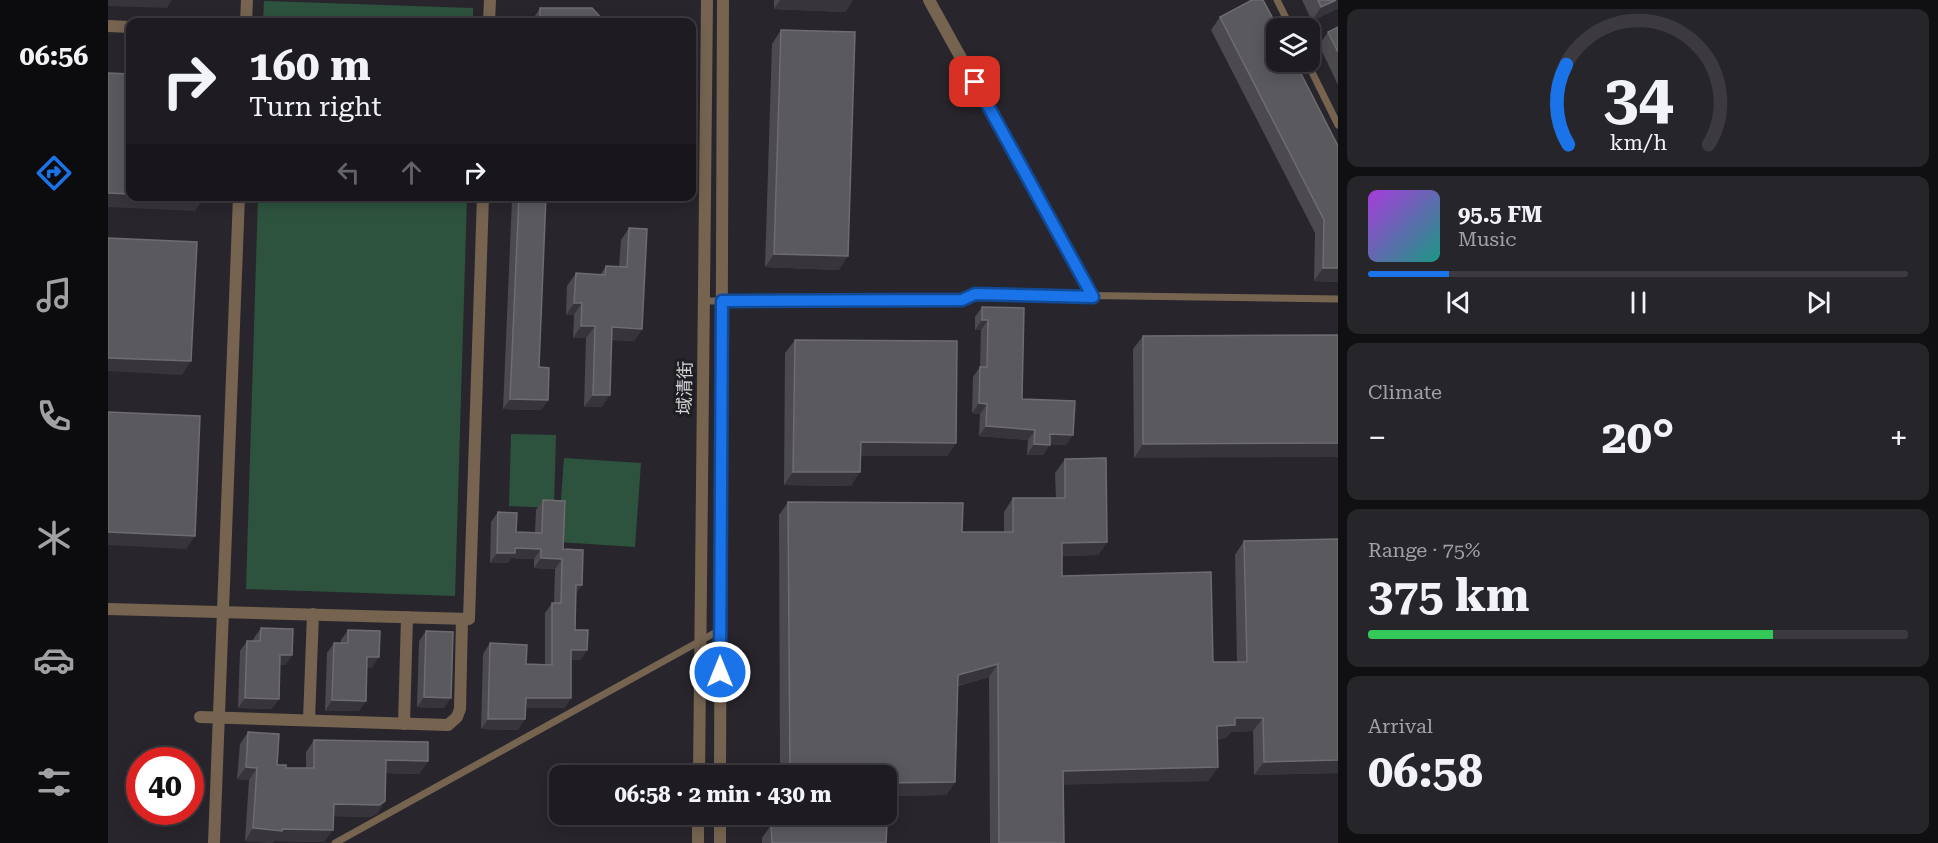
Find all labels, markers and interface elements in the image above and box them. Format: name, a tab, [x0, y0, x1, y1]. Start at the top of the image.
map controls	[1266, 18, 1320, 72]
button: layers	[1266, 18, 1320, 72]
text: 06:56	[20, 40, 88, 72]
text: 160 m	[249, 41, 371, 90]
icon: right	[150, 42, 228, 120]
pin	[949, 56, 1000, 107]
text: 34	[1603, 61, 1673, 134]
icon: arrive	[958, 65, 991, 98]
text: Turn right	[249, 91, 382, 123]
text: km/h	[1609, 130, 1667, 155]
icon: directions	[33, 152, 75, 194]
icon: left	[332, 156, 365, 189]
icon: ahead	[395, 156, 428, 189]
icon: right	[458, 156, 491, 189]
text: 95.5 FM	[1458, 202, 1542, 227]
text: Music	[1458, 227, 1517, 251]
icon: music	[33, 274, 75, 316]
icon: previous	[1442, 286, 1475, 319]
icon: pause	[1622, 286, 1655, 319]
icon: next	[1802, 286, 1835, 319]
street label: 域清街	[674, 361, 695, 415]
text: Climate	[1368, 380, 1442, 404]
icon: phone	[33, 395, 75, 437]
text: 20°	[1602, 411, 1674, 464]
text: −	[1368, 418, 1386, 457]
text: +	[1890, 418, 1908, 457]
icon: climate	[33, 517, 75, 559]
text: Range · 75%	[1368, 538, 1480, 562]
text: 375 km	[1368, 569, 1529, 622]
icon: car	[33, 639, 75, 681]
position arrow	[688, 640, 752, 704]
text: Arrival	[1368, 714, 1433, 738]
text: 06:58	[1368, 745, 1483, 798]
speed limit sign: 40	[126, 747, 204, 825]
icon: filters	[33, 761, 75, 803]
text: 06:58 · 2 min · 430 m	[614, 782, 832, 807]

